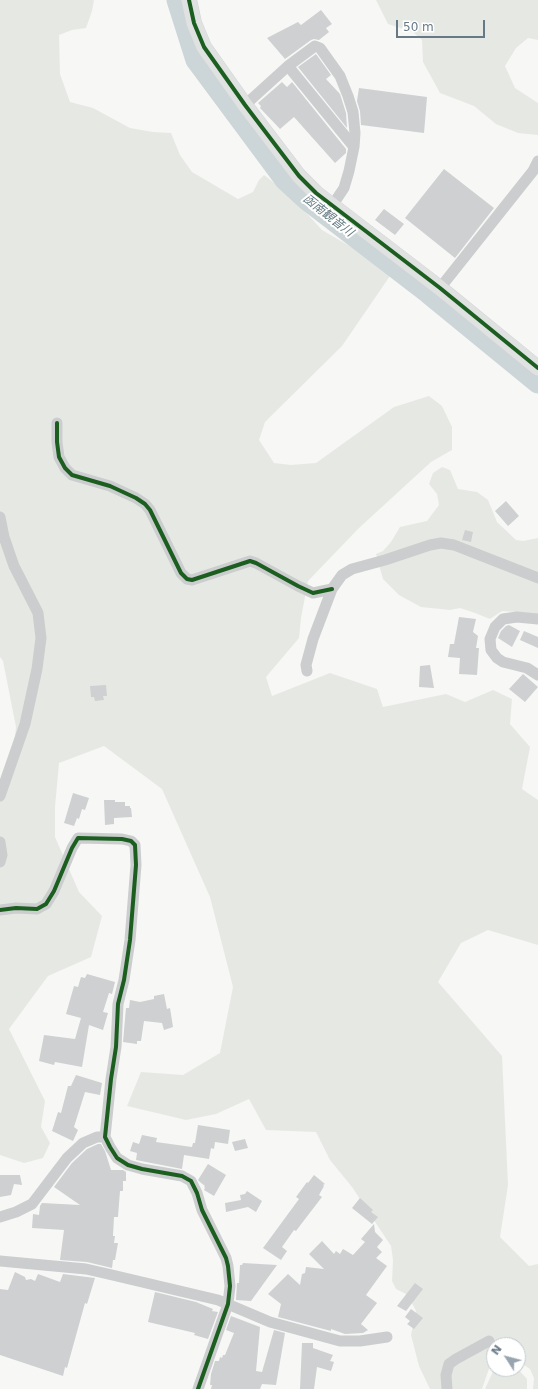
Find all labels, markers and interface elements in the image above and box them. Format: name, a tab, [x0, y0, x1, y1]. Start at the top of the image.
scale bar	[398, 12, 487, 38]
text: 50 m	[403, 20, 434, 34]
water label: 函南観音川	[300, 192, 356, 240]
north arrow	[486, 1337, 526, 1377]
text: N	[489, 1343, 505, 1358]

